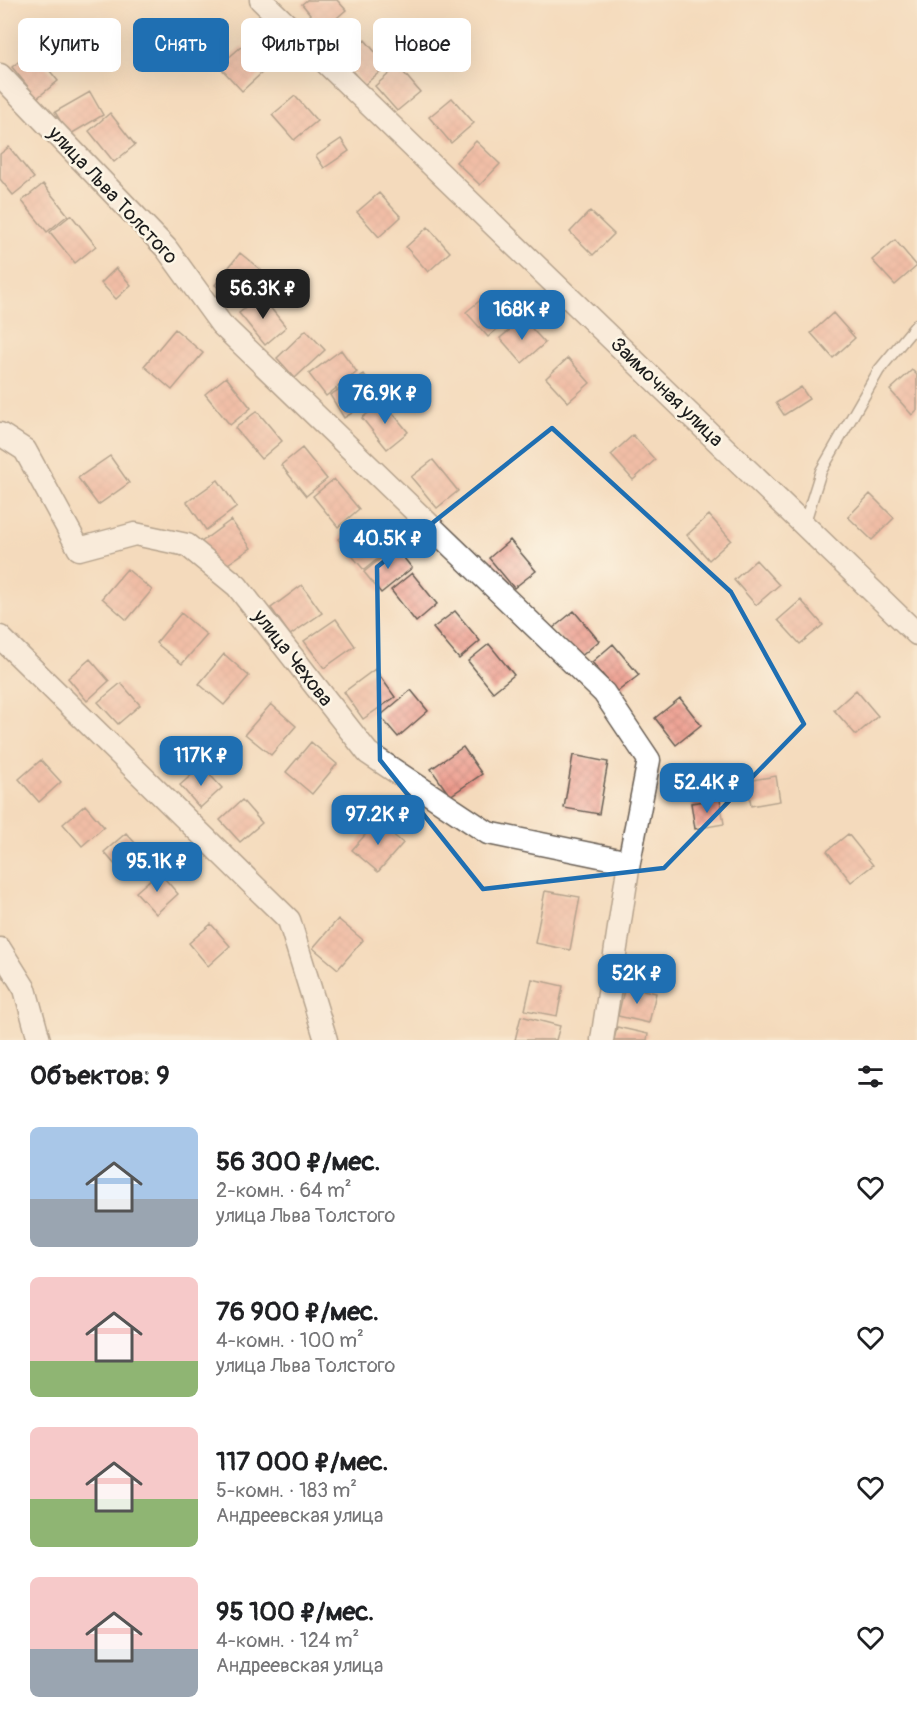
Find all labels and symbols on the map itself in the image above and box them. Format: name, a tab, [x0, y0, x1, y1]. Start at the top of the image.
street label: улица Льва Толстого	[42, 120, 183, 269]
pin: 56.3K ₽	[208, 269, 318, 320]
pin: 168K ₽	[473, 290, 571, 341]
street label: Заимочная улица	[605, 332, 729, 452]
pin: 76.9K ₽	[330, 374, 440, 425]
pin: 40.5K ₽	[333, 519, 443, 570]
street label: улица Чехова	[247, 604, 339, 711]
pin: 117K ₽	[152, 736, 250, 787]
pin: 52.4K ₽	[652, 763, 762, 814]
pin: 97.2K ₽	[323, 795, 433, 846]
pin: 95.1K ₽	[102, 842, 212, 893]
pin: 52K ₽	[595, 954, 679, 1005]

